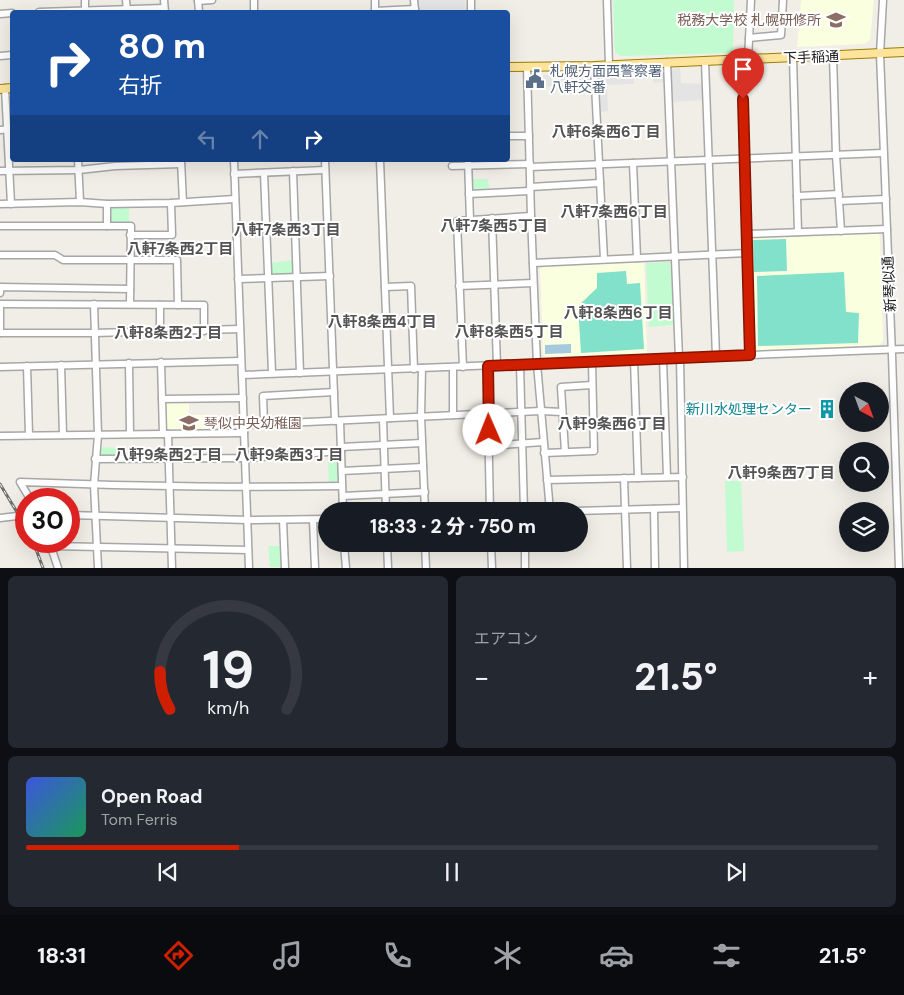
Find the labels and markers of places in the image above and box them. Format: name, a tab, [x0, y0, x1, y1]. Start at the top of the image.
school or university icon: 税務大学校 札幌研修所	[825, 9, 847, 31]
place label: 税務大学校 札幌研修所	[677, 11, 821, 29]
pin	[722, 48, 764, 99]
place label: 札幌方面西警察署 八軒交番	[550, 62, 662, 96]
public building icon: 札幌方面西警察署 八軒交番	[524, 68, 546, 90]
building icon: 新川水処理センター	[816, 398, 838, 420]
place label: 新川水処理センター	[686, 400, 812, 418]
school or university icon: 琴似中央幼稚園	[178, 412, 200, 434]
place label: 琴似中央幼稚園	[204, 414, 302, 432]

